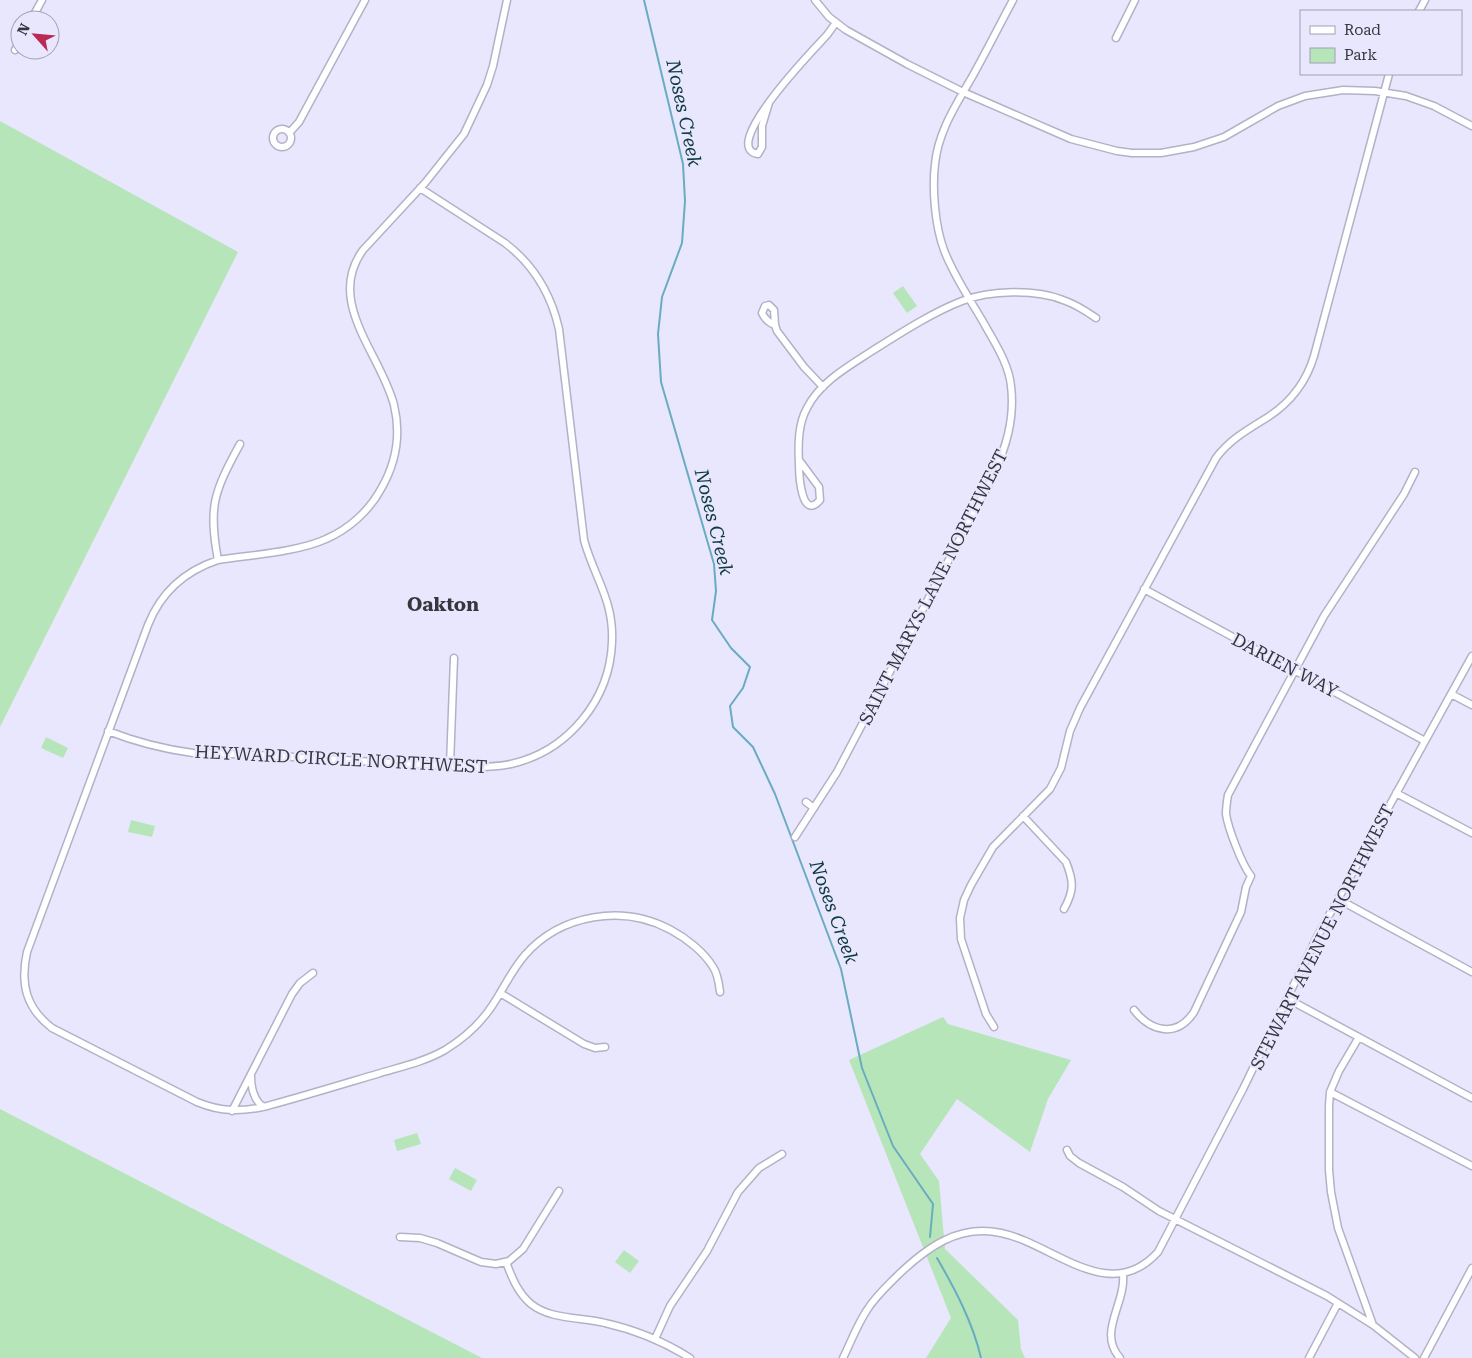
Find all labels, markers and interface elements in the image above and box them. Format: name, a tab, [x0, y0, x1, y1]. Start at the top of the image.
north arrow	[10, 10, 60, 60]
legend	[1300, 10, 1462, 75]
text: N	[14, 20, 33, 38]
text: Road	[1344, 21, 1381, 39]
text: Park	[1344, 46, 1378, 64]
water label: Noses Creek	[661, 56, 707, 169]
street label: SAINT MARYS LANE NORTHWEST	[854, 446, 1012, 728]
water label: Noses Creek	[689, 466, 738, 578]
district label: Oakton	[407, 593, 479, 616]
street label: DARIEN WAY	[1228, 628, 1342, 702]
street label: HEYWARD CIRCLE NORTHWEST	[194, 741, 488, 777]
street label: STEWART AVENUE NORTHWEST	[1246, 801, 1398, 1073]
water label: Noses Creek	[804, 856, 864, 968]

